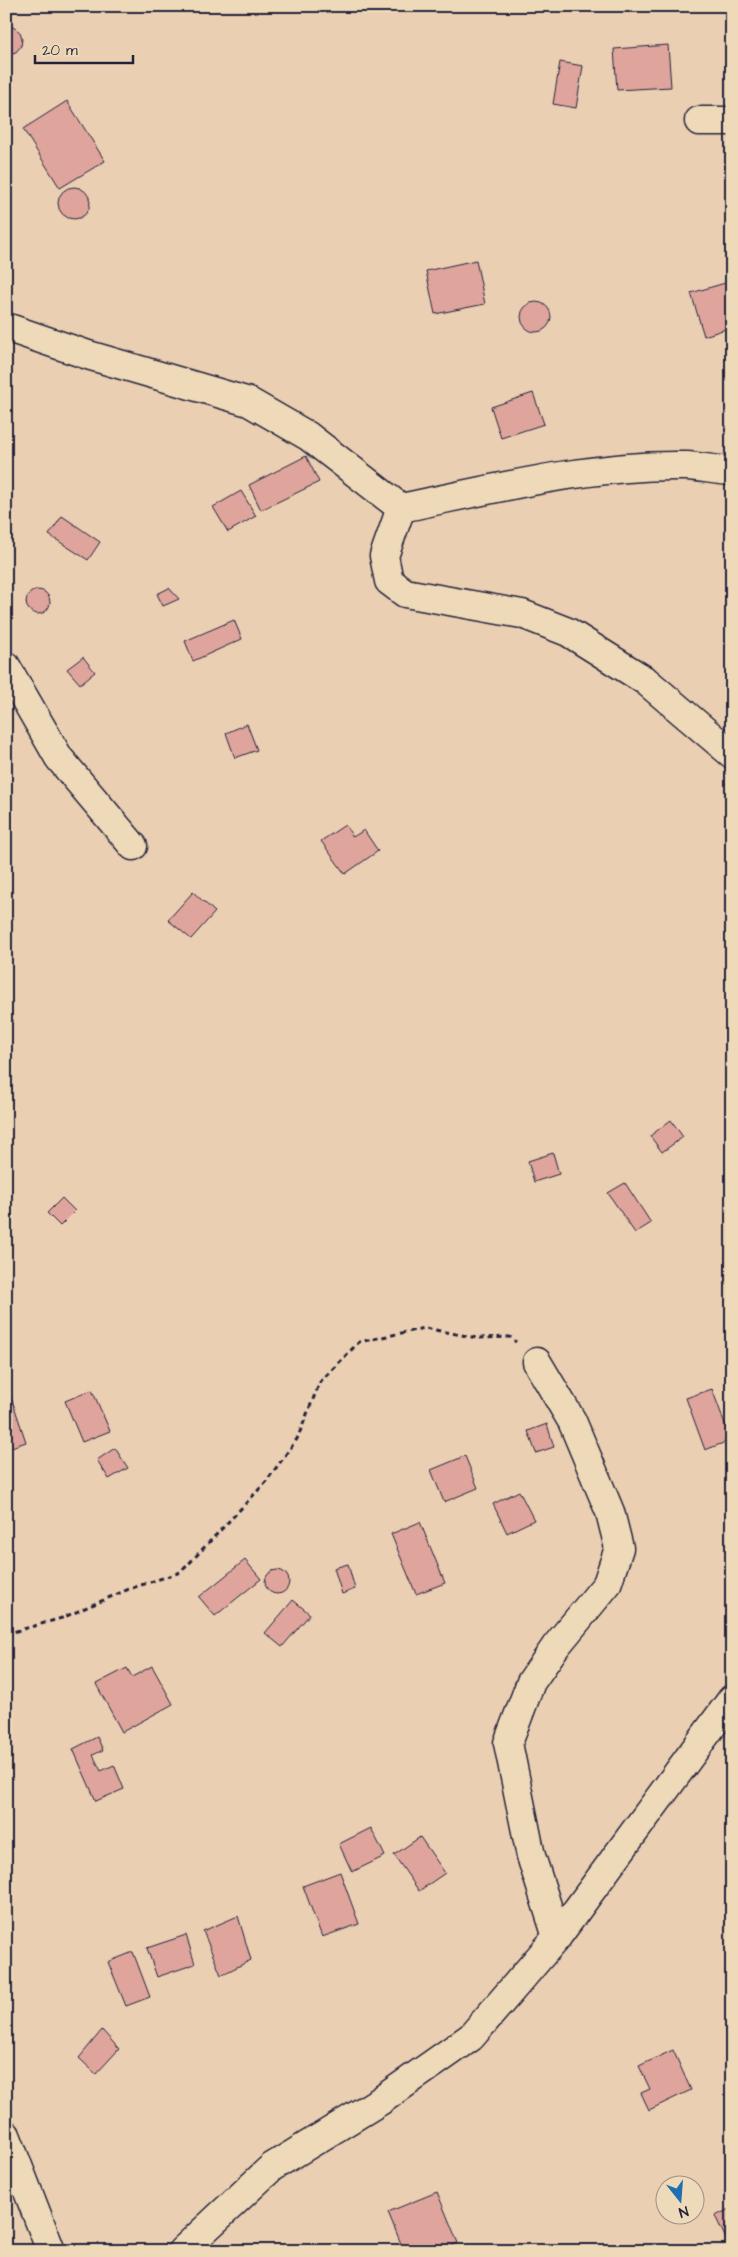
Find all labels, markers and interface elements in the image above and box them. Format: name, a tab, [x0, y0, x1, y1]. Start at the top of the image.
scale bar	[35, 32, 132, 64]
text: 20 m	[42, 40, 78, 61]
north arrow	[656, 2174, 706, 2224]
text: N	[676, 2201, 691, 2222]

